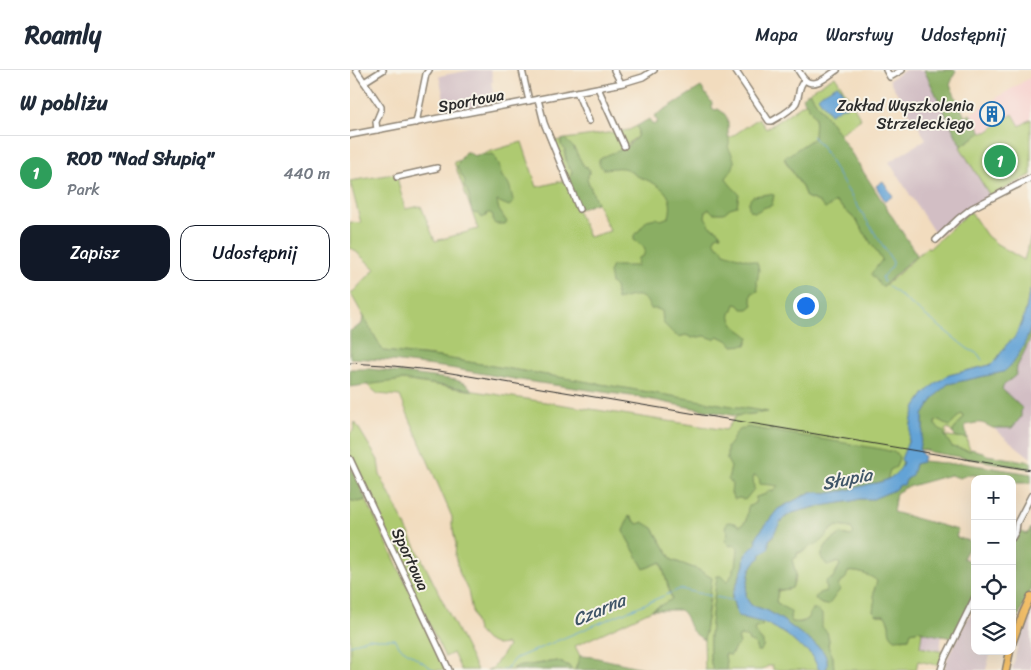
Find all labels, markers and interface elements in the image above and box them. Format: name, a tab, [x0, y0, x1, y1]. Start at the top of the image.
text: Roamly	[25, 14, 101, 56]
text: Mapa	[755, 19, 798, 51]
text: Warstwy	[826, 19, 893, 51]
text: Udostępnij	[921, 19, 1006, 51]
street label: Sportowa	[436, 80, 507, 121]
text: W pobliżu	[20, 84, 108, 122]
place label: Zakład Wyszkolenia Strzeleckiego	[837, 91, 974, 138]
building icon: Zakład Wyszkolenia Strzeleckiego	[979, 101, 1005, 127]
text: ROD "Nad Słupią"	[67, 142, 214, 175]
pin: 1	[984, 142, 1016, 180]
text: 1	[33, 159, 39, 188]
text: 440 m	[283, 159, 330, 188]
text: Park	[67, 175, 100, 204]
button: Zapisz	[20, 225, 170, 281]
button: Udostępnij	[180, 225, 330, 281]
your location	[793, 293, 819, 319]
water label: Słupia	[819, 458, 877, 500]
map controls	[971, 475, 1016, 655]
button: +	[971, 475, 1016, 520]
button: −	[971, 520, 1016, 565]
street label: Sportowa	[383, 523, 438, 596]
button: locate	[971, 565, 1016, 610]
water label: Czarna	[567, 584, 632, 635]
button: layers	[971, 610, 1016, 655]

